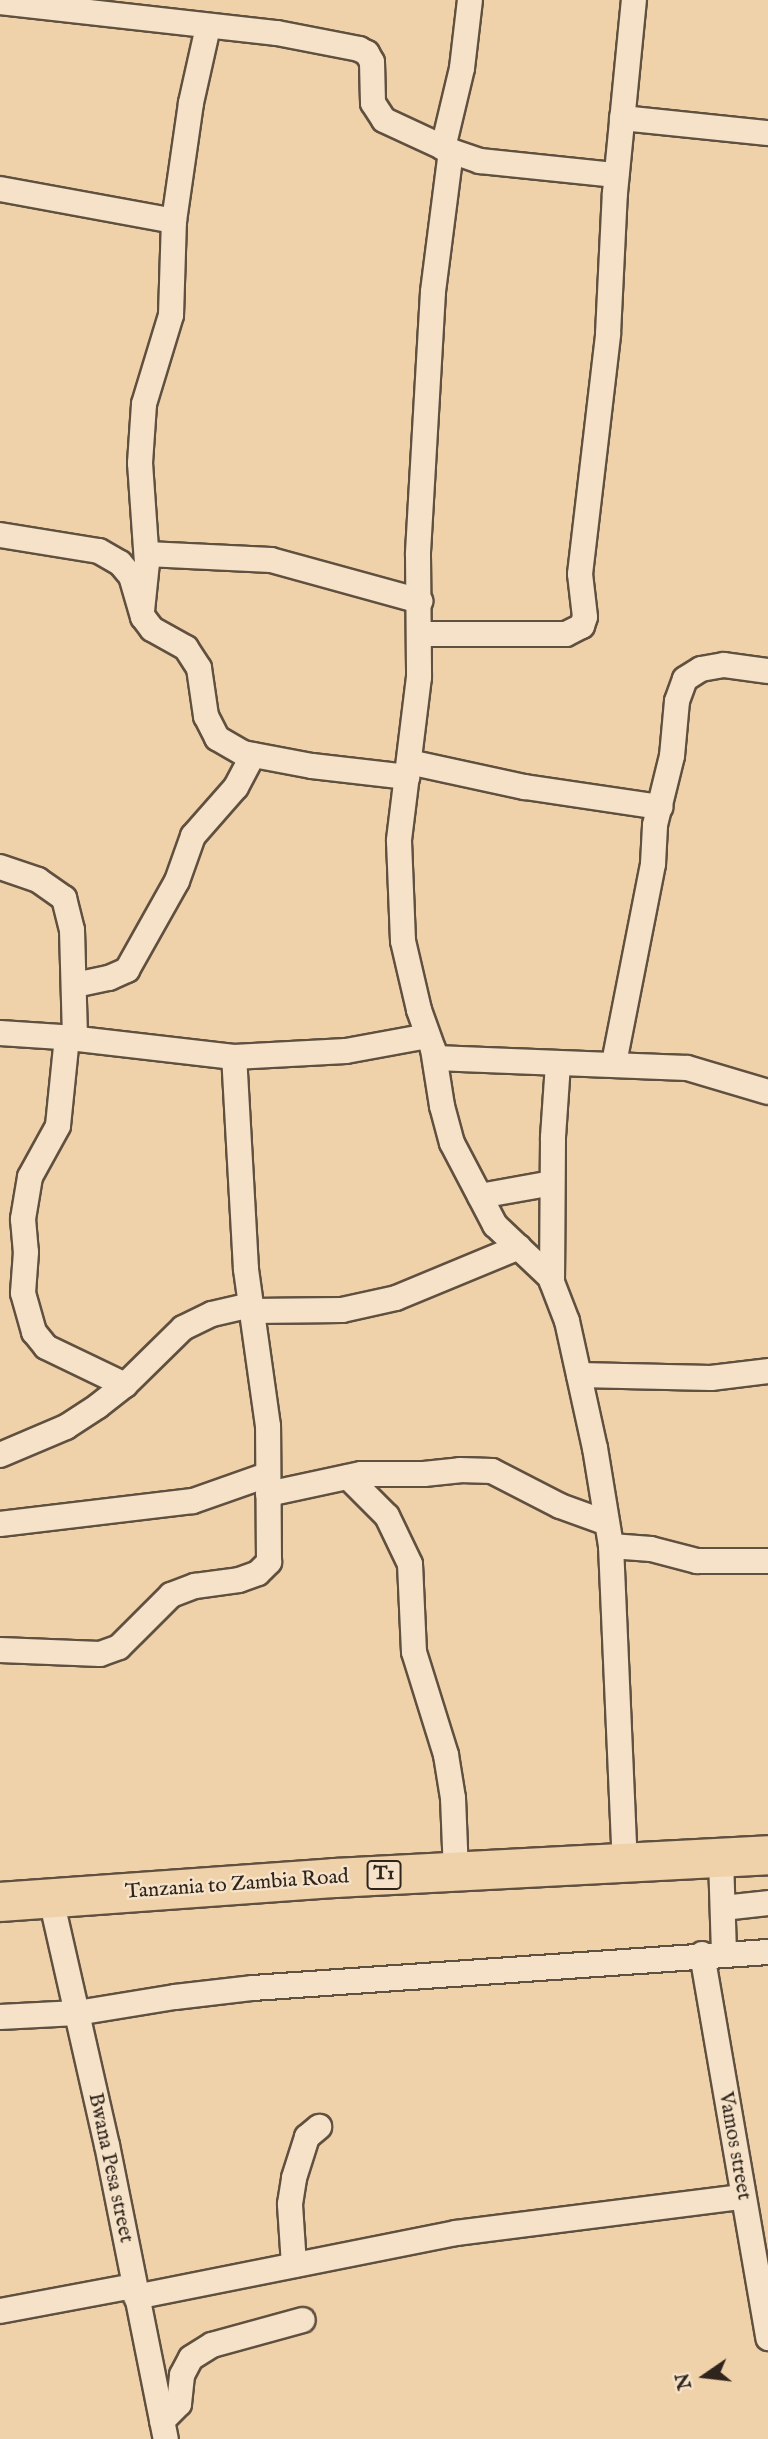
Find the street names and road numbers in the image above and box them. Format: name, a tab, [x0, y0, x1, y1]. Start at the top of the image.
road number: T1	[366, 1859, 402, 1890]
street label: Tanzania to Zambia Road	[124, 1865, 350, 1905]
street label: Vamos street	[712, 2090, 756, 2202]
street label: Bwana Pesa street	[82, 2091, 138, 2245]

